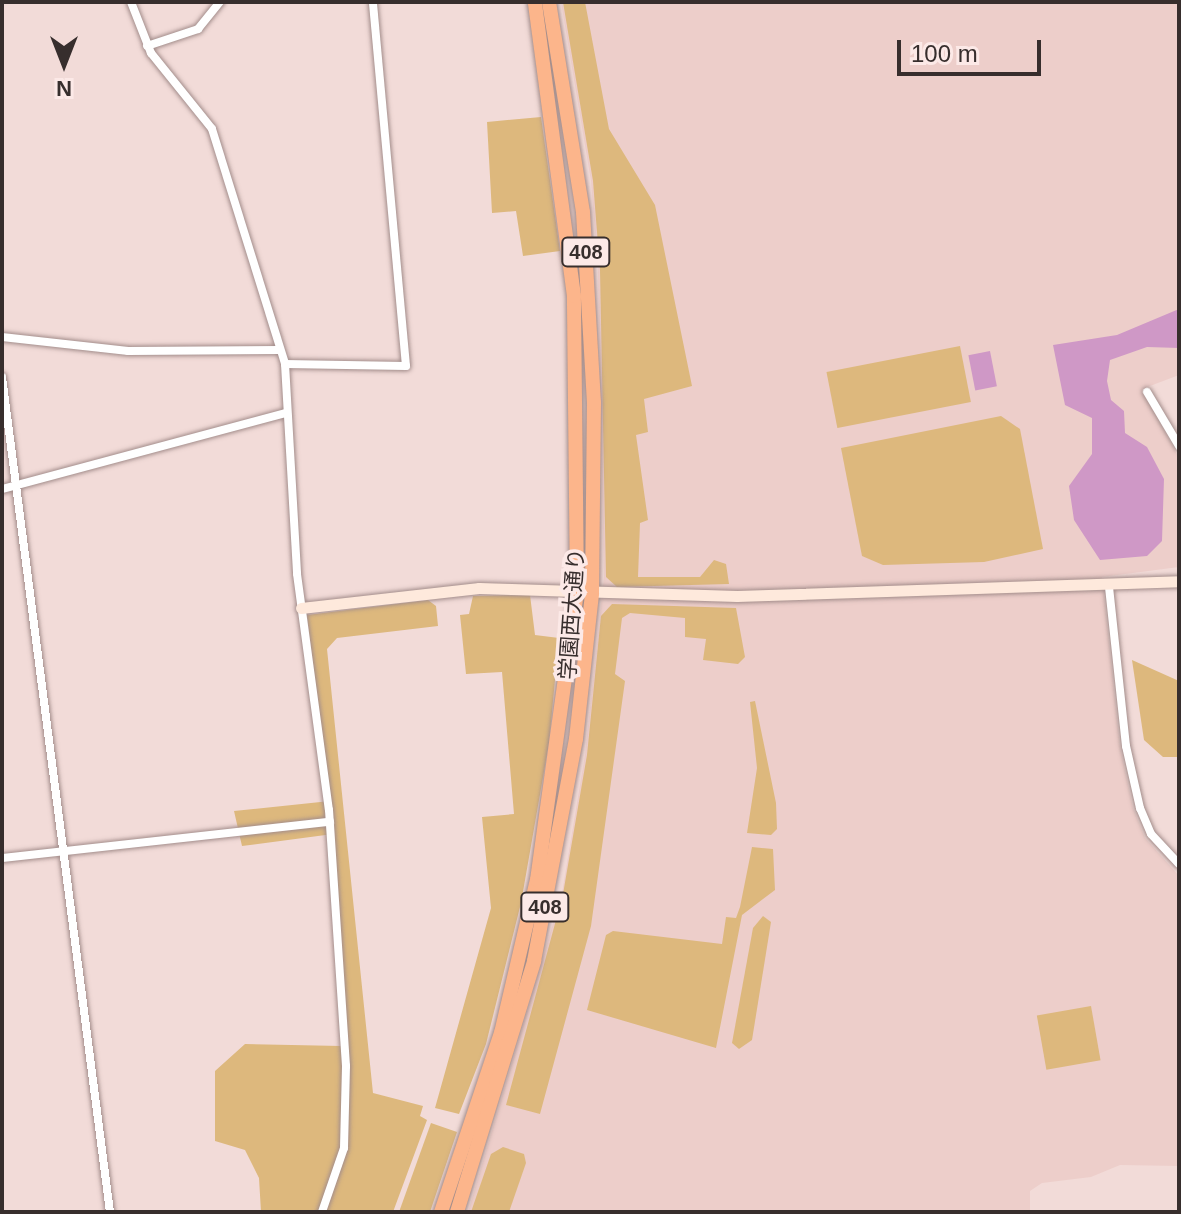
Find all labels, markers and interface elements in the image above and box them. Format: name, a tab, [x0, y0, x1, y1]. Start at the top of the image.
north arrow	[24, 24, 104, 104]
scale bar	[901, 24, 1045, 74]
text: 100 m	[911, 40, 978, 67]
text: N	[56, 76, 72, 101]
road number: 408	[560, 236, 612, 268]
street label: 学園西大通り	[554, 547, 590, 681]
road number: 408	[519, 891, 571, 923]

